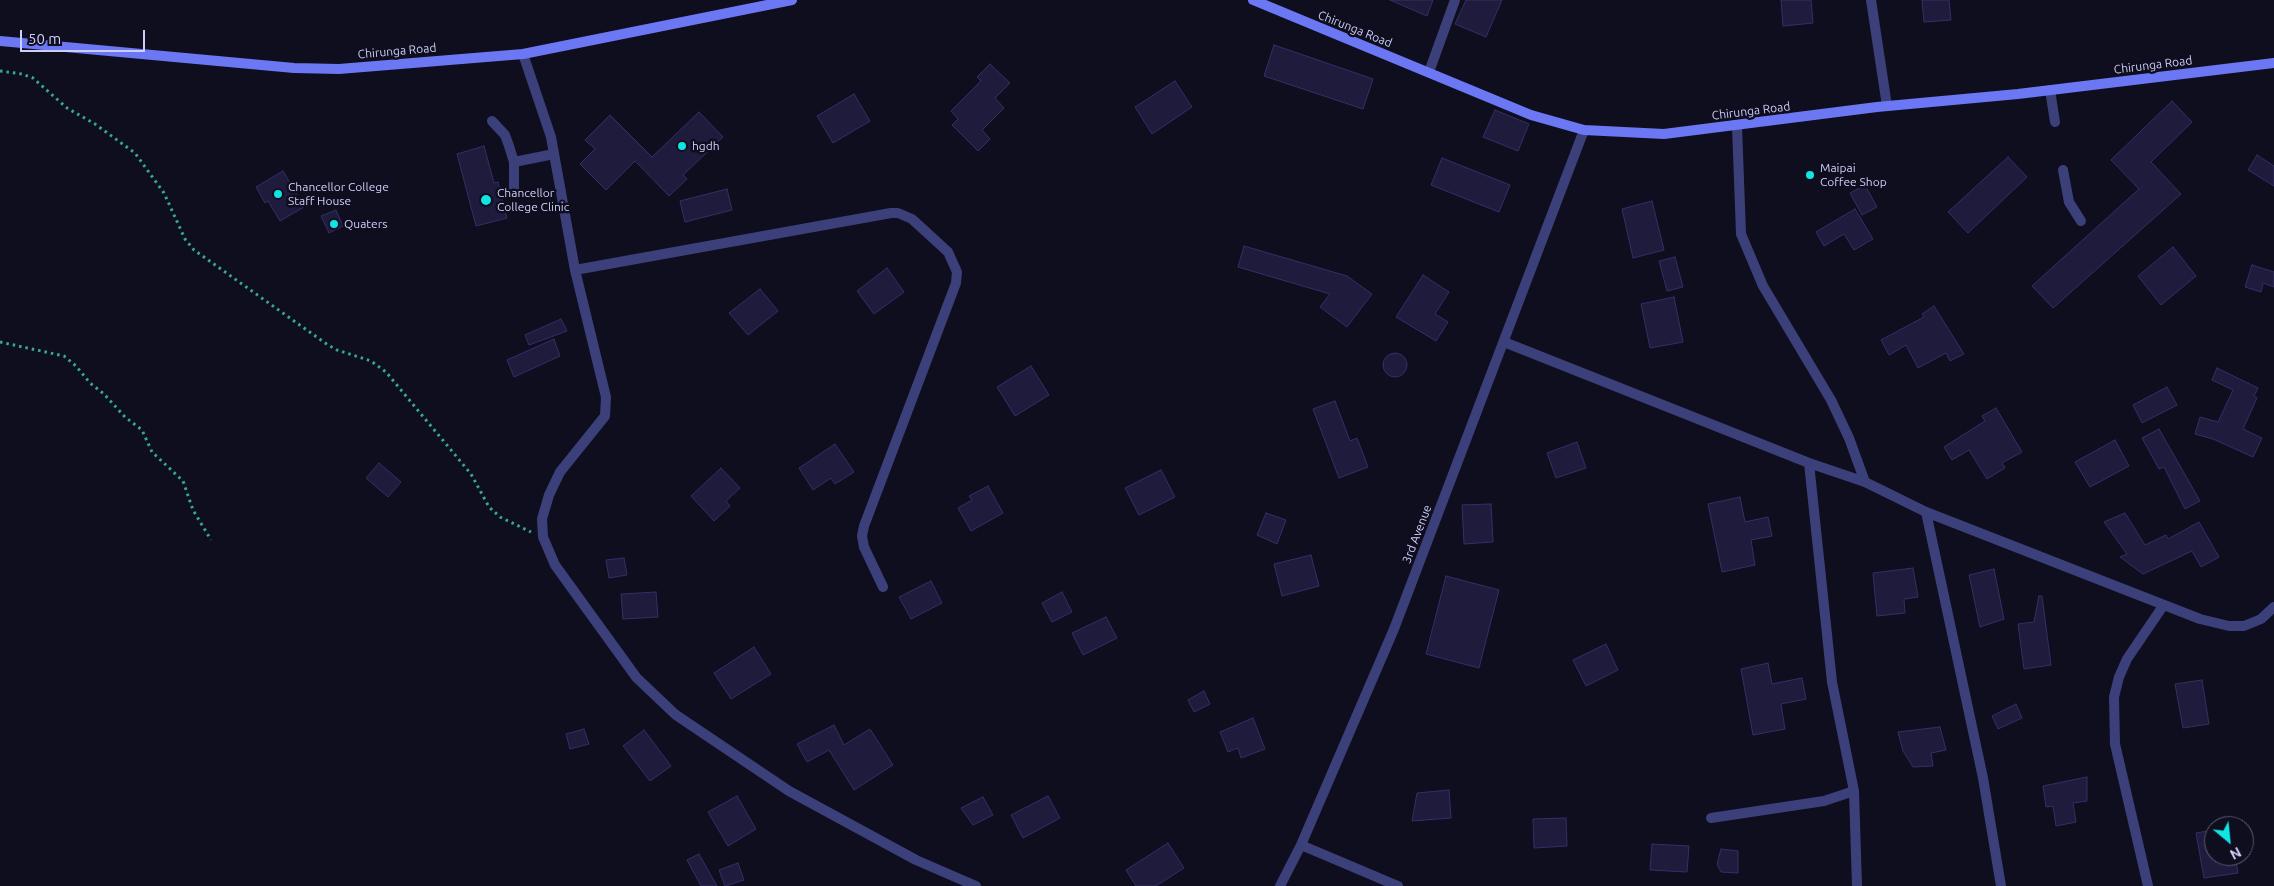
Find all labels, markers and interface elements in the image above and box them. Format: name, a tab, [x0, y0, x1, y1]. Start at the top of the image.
street label: Chirunga Road	[1316, 8, 1394, 50]
scale bar	[22, 20, 148, 52]
text: 50 m	[28, 30, 61, 47]
street label: Chirunga Road	[357, 40, 437, 62]
street label: Chirunga Road	[2113, 53, 2193, 77]
street label: Chirunga Road	[1711, 99, 1791, 123]
place label: hgdh	[692, 139, 720, 153]
marker: hgdh	[676, 140, 688, 152]
place label: Maipai Coffee Shop	[1820, 161, 1887, 189]
marker: Maipai Coffee Shop	[1804, 169, 1816, 181]
place label: Chancellor College Staff House	[288, 180, 389, 208]
place label: Chancellor College Clinic	[497, 186, 569, 214]
marker: Chancellor College Staff House	[272, 188, 284, 200]
marker: Chancellor College Clinic	[479, 193, 493, 207]
place label: Quaters	[344, 217, 387, 231]
marker: Quaters	[328, 218, 340, 230]
street label: 3rd Avenue	[1399, 503, 1435, 565]
north arrow	[2204, 816, 2254, 866]
text: N	[2227, 844, 2244, 863]

